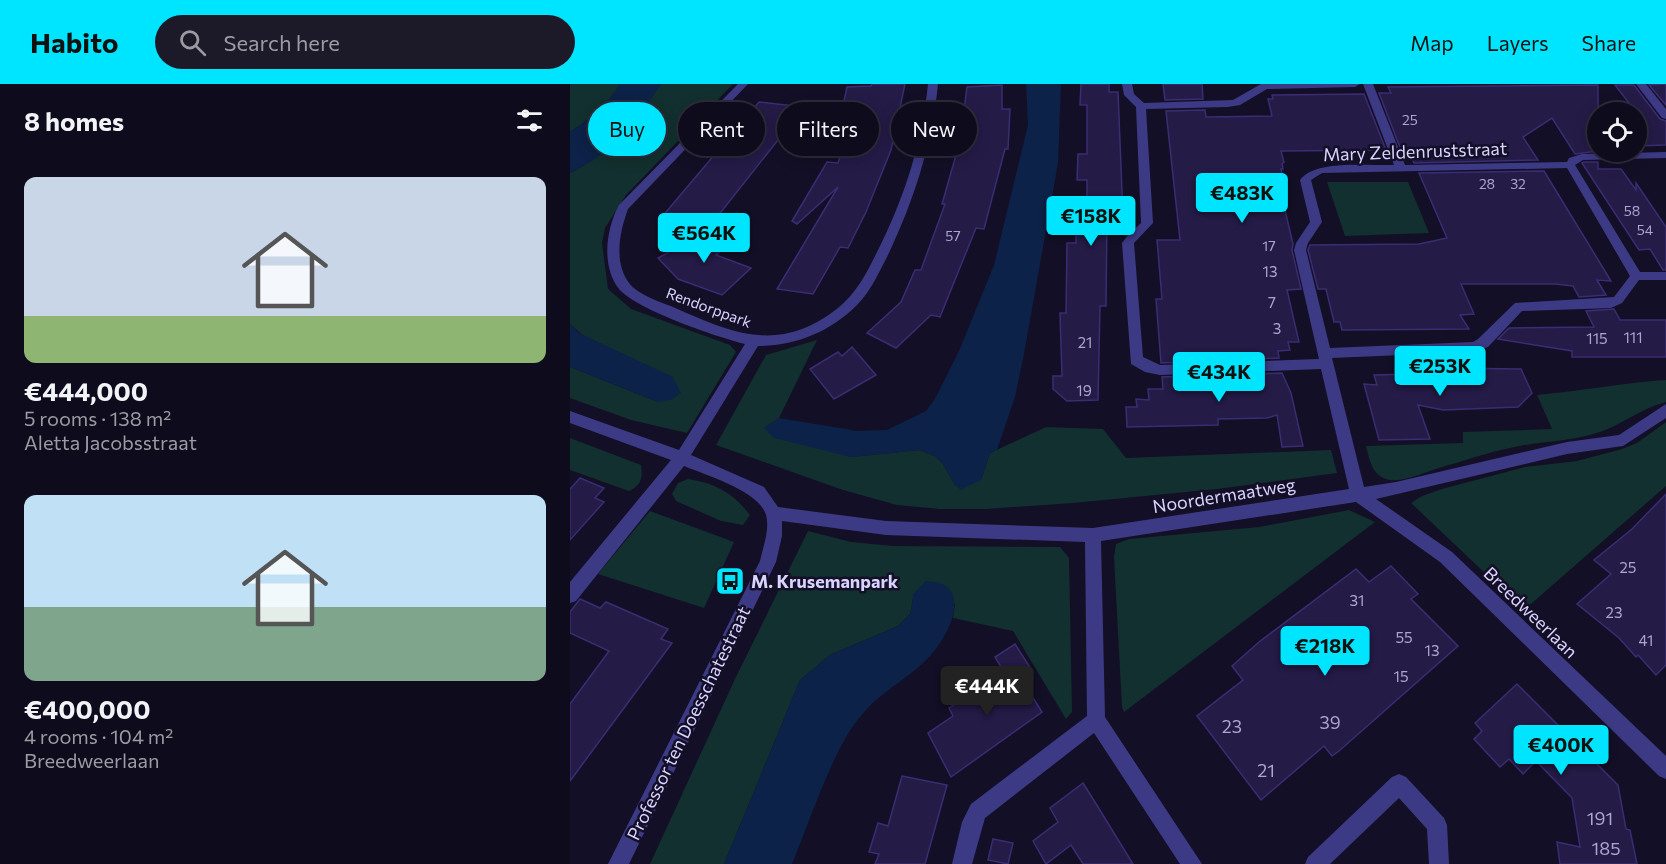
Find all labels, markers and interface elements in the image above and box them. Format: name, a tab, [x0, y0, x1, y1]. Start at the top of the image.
search box	[155, 15, 575, 69]
text: Habito	[30, 25, 119, 59]
icon: search	[176, 26, 209, 59]
text: Search here	[224, 29, 340, 56]
text: Map	[1410, 30, 1454, 55]
text: Layers	[1487, 30, 1549, 55]
text: Share	[1582, 30, 1636, 55]
chip: Buy	[588, 102, 666, 156]
chip: Rent	[678, 102, 765, 156]
chip: Filters	[777, 102, 879, 156]
chip: New	[891, 102, 977, 156]
map controls	[1587, 102, 1647, 162]
button: locate	[1587, 102, 1647, 162]
icon: filters	[513, 104, 546, 137]
text: 8 homes	[24, 105, 124, 136]
house number: 25	[1402, 111, 1418, 128]
street label: Mary Zeldenruststraat	[1323, 137, 1507, 165]
pin: €483K	[1200, 173, 1284, 224]
house number: 28	[1479, 175, 1495, 192]
house number: 32	[1510, 175, 1526, 192]
text: €483K	[1210, 180, 1274, 204]
pin: €158K	[1049, 196, 1133, 247]
house number: 58	[1624, 202, 1640, 219]
text: €158K	[1060, 203, 1122, 227]
pin: €564K	[662, 213, 746, 264]
icon: home	[231, 216, 339, 324]
text: €564K	[672, 220, 736, 244]
house number: 54	[1637, 221, 1654, 238]
house number: 57	[945, 227, 961, 244]
house number: 17	[1262, 237, 1276, 254]
house number: 13	[1263, 262, 1277, 280]
street label: Rendorppark	[664, 283, 754, 331]
house number: 7	[1268, 293, 1276, 311]
house number: 3	[1273, 319, 1281, 337]
house number: 111	[1623, 328, 1643, 346]
house number: 115	[1586, 329, 1608, 347]
house number: 21	[1078, 333, 1092, 351]
pin: €253K	[1398, 346, 1482, 397]
pin: €434K	[1177, 352, 1261, 403]
text: €253K	[1409, 353, 1471, 377]
text: €434K	[1187, 359, 1251, 383]
text: €444,000	[24, 375, 148, 406]
house number: 19	[1076, 381, 1092, 399]
text: 5 rooms · 138 m²	[24, 406, 171, 430]
text: Aletta Jacobsstraat	[24, 430, 197, 454]
street label: Noordermaatweg	[1151, 473, 1297, 517]
icon: home	[231, 534, 339, 642]
house number: 25	[1620, 558, 1636, 576]
street label: Breedweerlaan	[1480, 562, 1582, 662]
bus stop icon: M. Krusemanpark	[714, 565, 746, 597]
place label: M. Krusemanpark	[751, 570, 899, 592]
house number: 31	[1350, 591, 1364, 609]
street label: Professor ten Doesschatestraat	[622, 603, 754, 843]
house number: 23	[1606, 603, 1622, 621]
pin: €218K	[1283, 626, 1367, 677]
house number: 55	[1395, 628, 1413, 646]
house number: 41	[1639, 631, 1653, 649]
text: €218K	[1295, 633, 1355, 657]
house number: 13	[1425, 641, 1439, 659]
pin: €444K	[945, 666, 1029, 717]
house number: 15	[1393, 667, 1409, 685]
text: €444K	[955, 673, 1019, 697]
text: €400,000	[24, 693, 150, 724]
house number: 39	[1319, 711, 1341, 733]
house number: 23	[1222, 715, 1242, 737]
text: 4 rooms · 104 m²	[24, 724, 173, 748]
pin: €400K	[1519, 725, 1603, 776]
text: €400K	[1528, 732, 1594, 756]
text: Breedweerlaan	[24, 748, 159, 772]
house number: 21	[1257, 759, 1275, 781]
house number: 191	[1587, 807, 1613, 829]
house number: 185	[1592, 837, 1620, 859]

